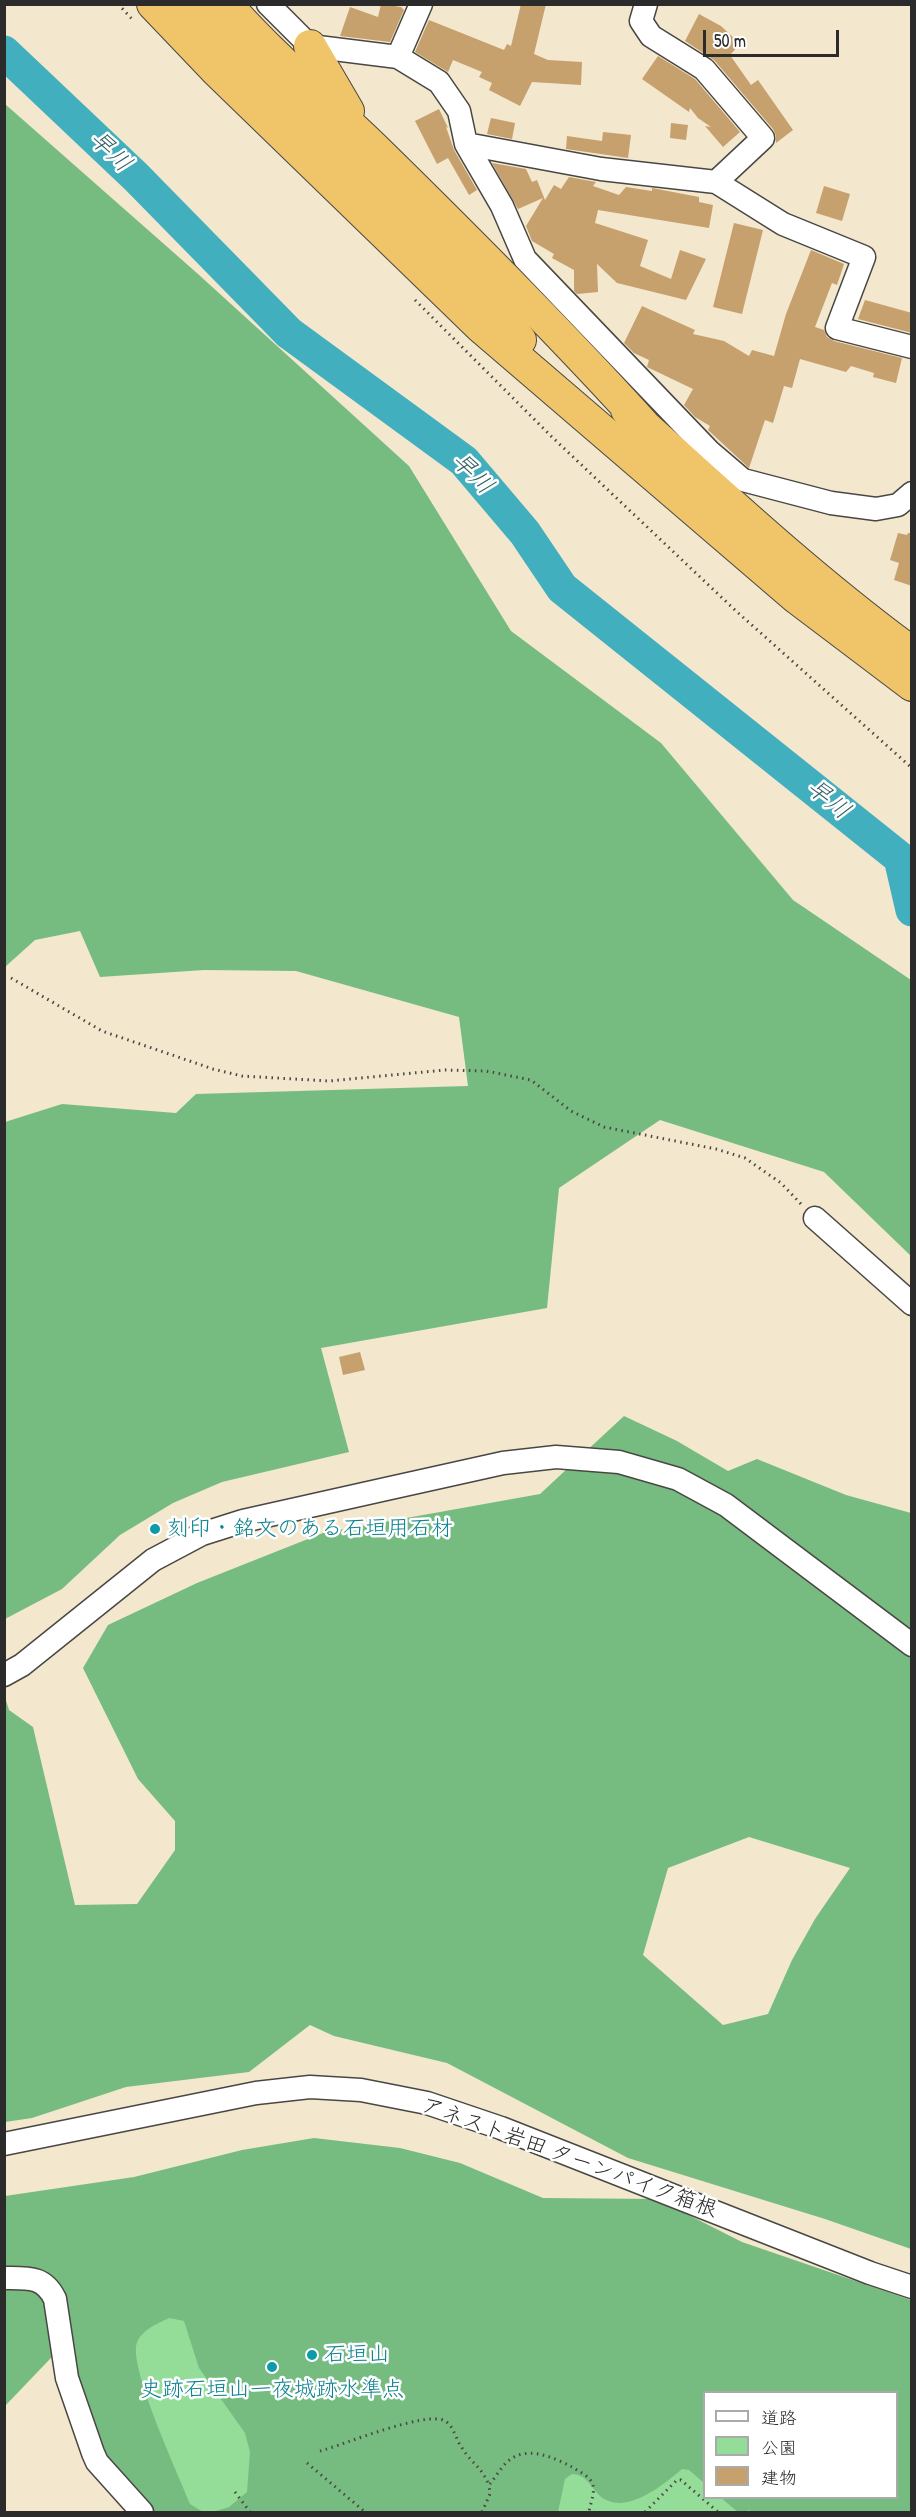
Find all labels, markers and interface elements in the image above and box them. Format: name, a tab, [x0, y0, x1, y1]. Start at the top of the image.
scale bar	[706, 18, 842, 56]
text: 50 m	[714, 28, 746, 53]
water label: 早川	[83, 125, 137, 179]
water label: 早川	[445, 447, 499, 501]
water label: 早川	[800, 774, 856, 826]
place label: 刻印・銘文のある石垣用石材	[167, 1516, 453, 1542]
marker: 刻印・銘文のある石垣用石材	[148, 1522, 162, 1536]
street label: アネスト岩田 ターンパイク箱根	[417, 2092, 721, 2224]
place label: 石垣山	[324, 2342, 390, 2368]
marker: 石垣山	[305, 2348, 319, 2362]
marker: 史跡石垣山一夜城跡水準点	[265, 2360, 279, 2374]
place label: 史跡石垣山一夜城跡水準点	[140, 2377, 404, 2403]
legend	[703, 2391, 898, 2499]
text: 道路	[761, 2405, 797, 2430]
text: 公園	[761, 2435, 797, 2460]
text: 建物	[761, 2465, 797, 2490]

